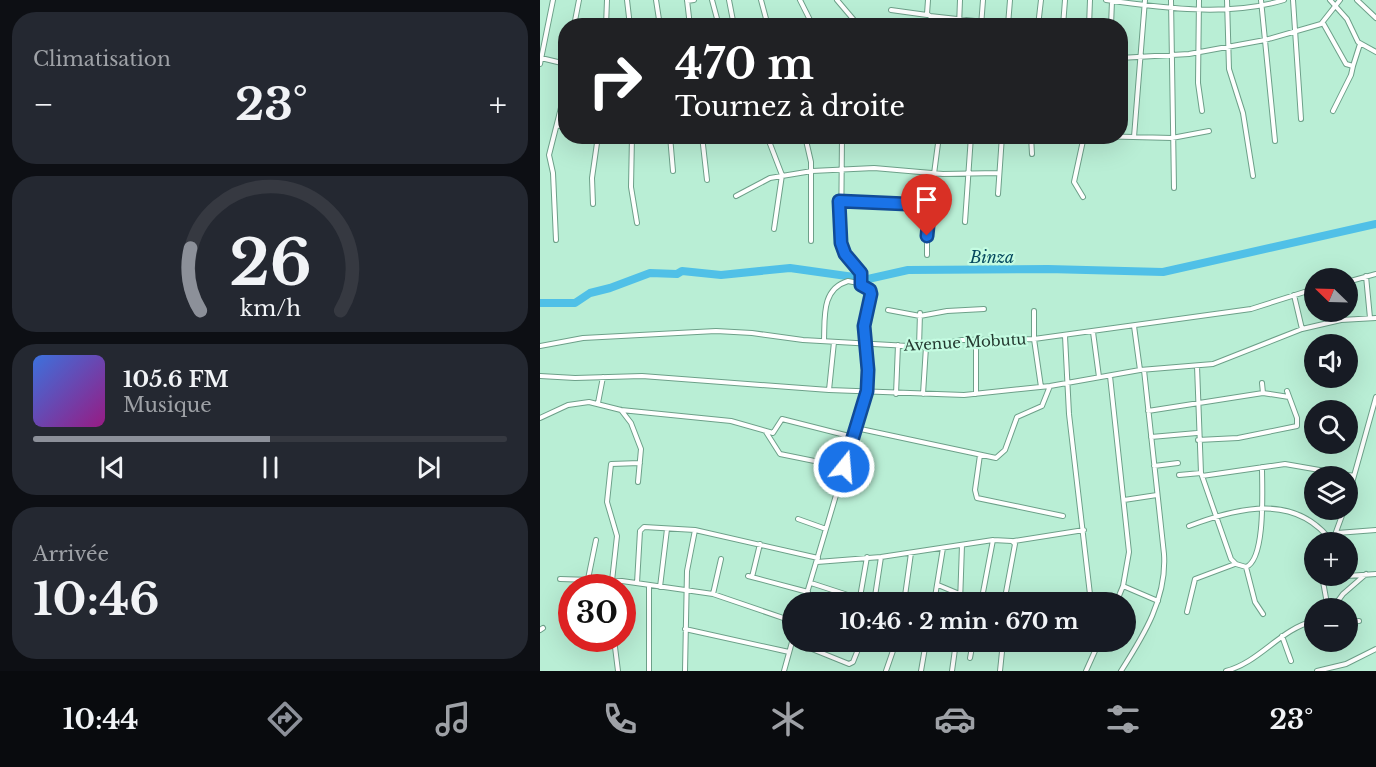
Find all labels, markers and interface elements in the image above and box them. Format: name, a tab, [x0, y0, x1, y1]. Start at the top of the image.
text: 470 m	[675, 38, 814, 90]
icon: right	[576, 42, 654, 120]
text: Climatisation	[33, 47, 171, 71]
text: 23°	[235, 76, 308, 132]
text: −	[33, 84, 54, 125]
text: +	[489, 84, 507, 125]
text: Tournez à droite	[675, 90, 905, 123]
pin	[901, 174, 952, 236]
icon: arrive	[910, 183, 943, 216]
text: 26	[229, 224, 311, 302]
water label: Binza	[969, 247, 1014, 267]
north arrow	[1304, 268, 1358, 322]
map controls	[1304, 268, 1358, 652]
text: km/h	[240, 295, 301, 322]
street label: Avenue Mobutu	[902, 329, 1027, 355]
button: sound	[1304, 334, 1358, 388]
text: 105.6 FM	[123, 366, 229, 393]
text: Musique	[123, 393, 212, 417]
button: search	[1304, 400, 1358, 454]
position arrow	[812, 435, 876, 499]
icon: previous	[96, 451, 129, 484]
icon: pause	[254, 451, 287, 484]
icon: next	[412, 451, 445, 484]
button: layers	[1304, 466, 1358, 520]
button: +	[1304, 532, 1358, 586]
text: Arrivée	[33, 542, 109, 566]
text: 10:46	[33, 571, 160, 627]
speed limit sign: 30	[558, 574, 636, 652]
button: −	[1304, 598, 1358, 652]
text: 10:46 · 2 min · 670 m	[839, 608, 1079, 635]
icon: directions	[264, 698, 306, 740]
icon: music	[432, 698, 474, 740]
icon: phone	[599, 698, 641, 740]
icon: climate	[767, 698, 809, 740]
icon: car	[934, 698, 976, 740]
icon: filters	[1102, 698, 1144, 740]
text: 10:44	[63, 703, 138, 736]
text: 23°	[1269, 703, 1313, 736]

